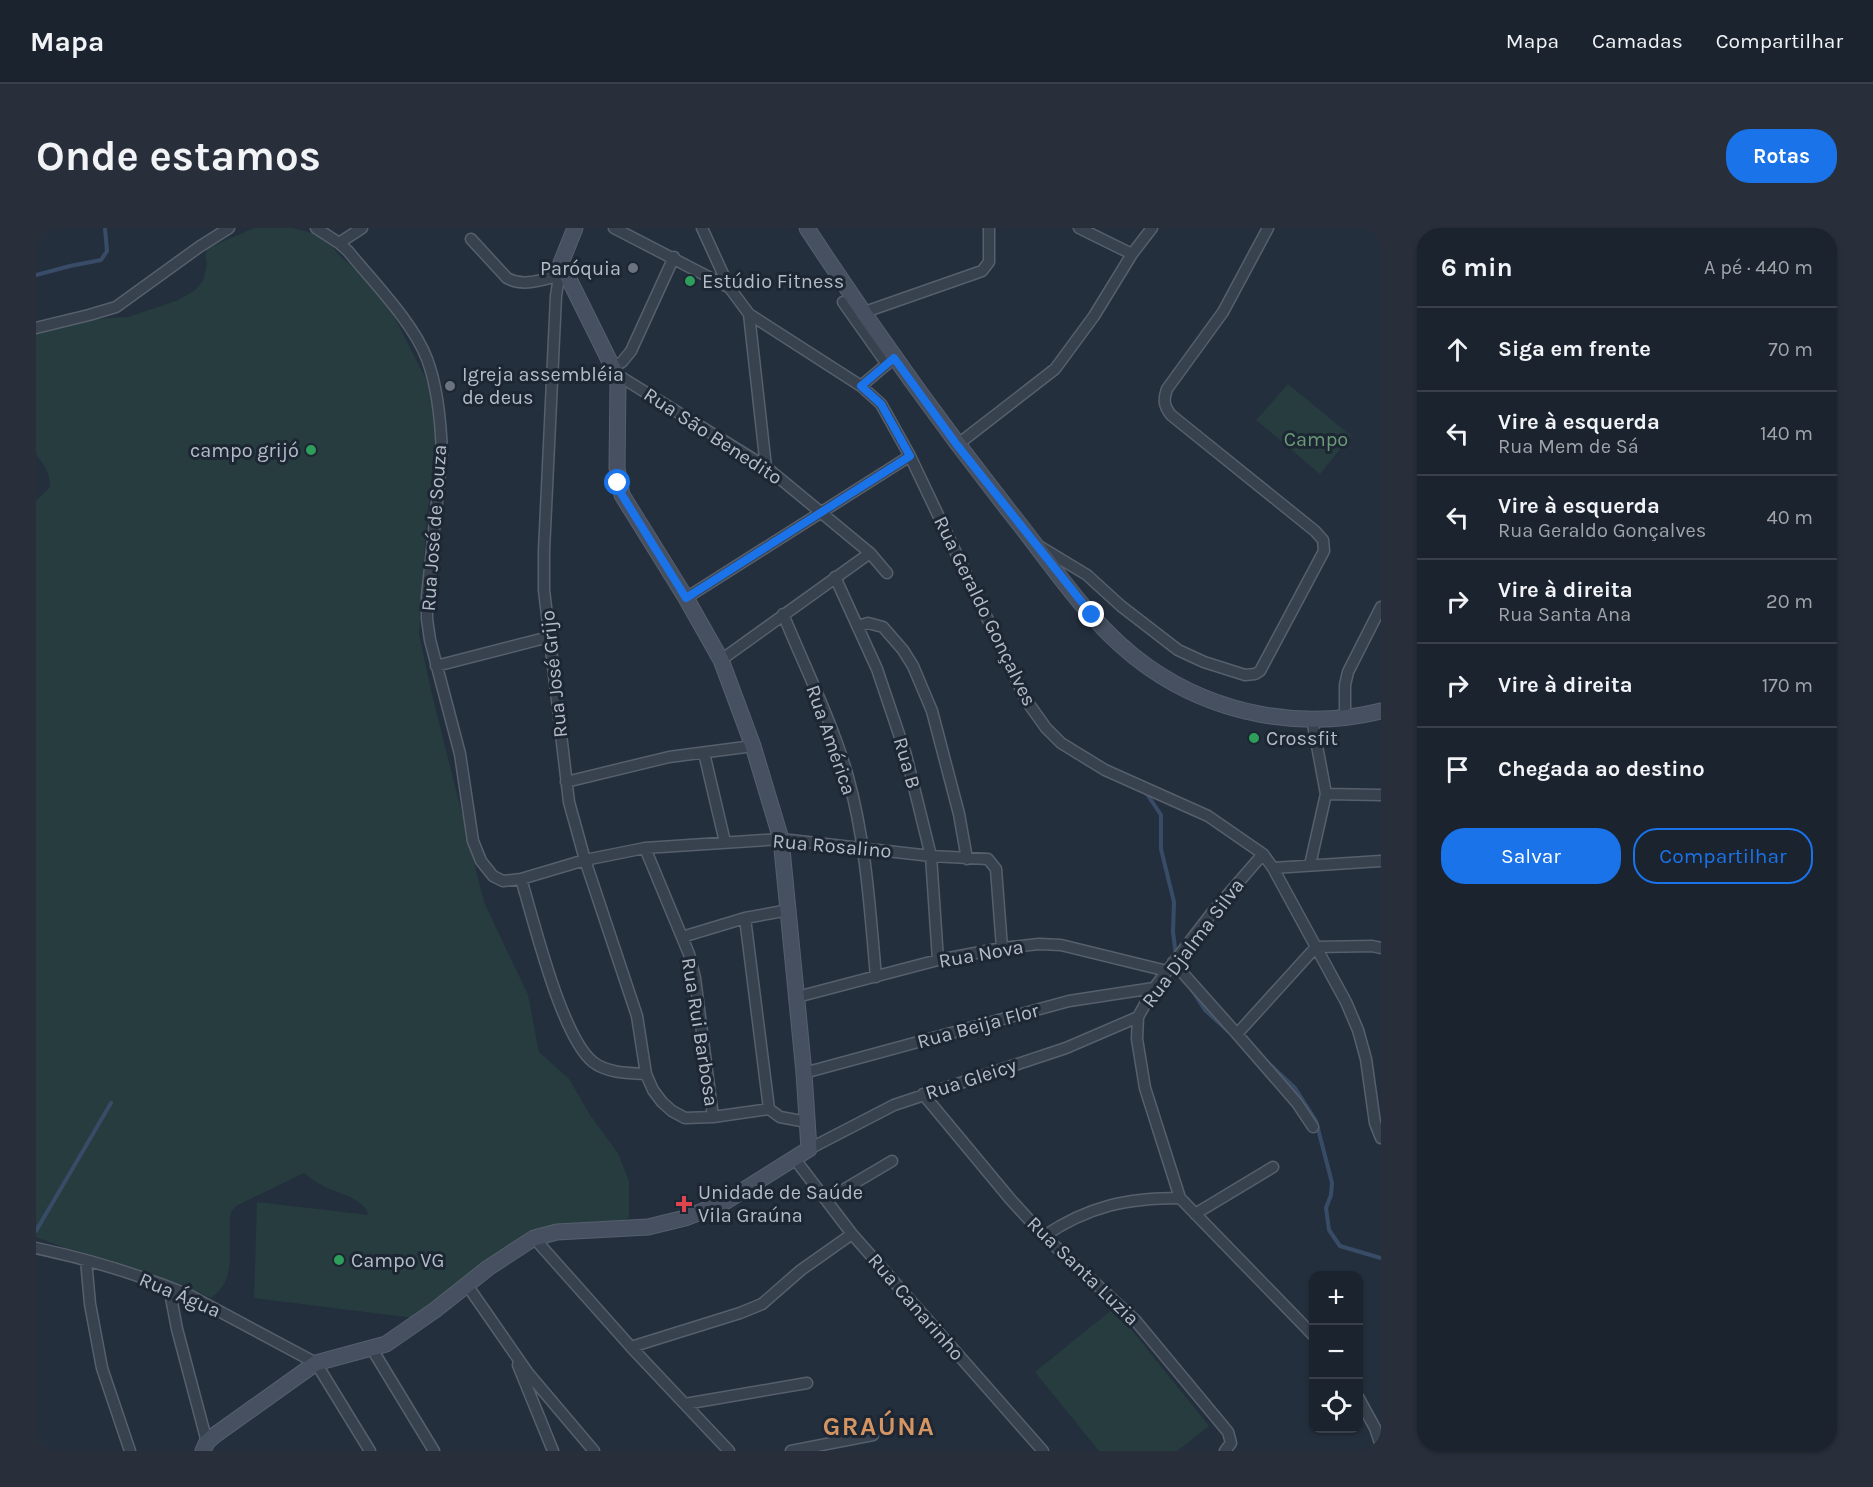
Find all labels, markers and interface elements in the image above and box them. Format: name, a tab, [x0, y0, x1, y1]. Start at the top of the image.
text: Mapa	[30, 25, 104, 58]
text: Mapa	[1506, 29, 1559, 53]
text: Camadas	[1592, 29, 1683, 53]
text: Compartilhar	[1716, 29, 1843, 53]
button: Rotas	[1726, 129, 1837, 183]
text: Onde estamos	[36, 131, 321, 181]
text: 6 min	[1441, 252, 1513, 283]
text: A pé · 440 m	[1704, 256, 1813, 279]
place label: Paróquia	[540, 257, 621, 280]
marker: Paróquia	[626, 261, 640, 275]
place label: Estúdio Fitness	[702, 270, 844, 293]
marker: Estúdio Fitness	[683, 274, 697, 288]
icon: ahead	[1441, 333, 1474, 366]
text: Siga em frente	[1498, 336, 1651, 362]
text: 70 m	[1768, 338, 1813, 361]
place label: Igreja assembléia de deus	[462, 363, 624, 409]
marker: Igreja assembléia de deus	[443, 379, 457, 393]
street label: Rua São Benedito	[640, 383, 786, 489]
text: Vire à esquerda	[1498, 409, 1660, 435]
icon: left	[1441, 417, 1474, 450]
text: 140 m	[1760, 422, 1813, 445]
park label: Campo	[1284, 428, 1348, 451]
text: Rua Mem de Sá	[1498, 435, 1639, 458]
place label: campo grijó	[190, 439, 299, 462]
marker: campo grijó	[304, 443, 318, 457]
street label: Rua José de Souza	[417, 444, 451, 612]
route start	[604, 469, 630, 495]
text: Vire à esquerda	[1498, 493, 1660, 519]
icon: left	[1441, 501, 1474, 534]
text: 40 m	[1767, 506, 1813, 529]
street label: Rua Geraldo Gonçalves	[929, 512, 1041, 710]
text: Rua Geraldo Gonçalves	[1498, 519, 1706, 542]
text: Vire à direita	[1498, 577, 1633, 603]
icon: right	[1441, 585, 1474, 618]
text: 20 m	[1766, 590, 1813, 613]
route end	[1078, 601, 1104, 627]
text: Rua Santa Ana	[1498, 603, 1631, 626]
street label: Rua José Grijo	[536, 609, 572, 739]
icon: right	[1441, 669, 1474, 702]
text: Vire à direita	[1498, 672, 1633, 698]
text: 170 m	[1762, 674, 1813, 697]
street label: Rua América	[801, 682, 861, 798]
place label: Crossfit	[1266, 727, 1338, 750]
marker: Crossfit	[1247, 731, 1261, 745]
street label: Rua B	[889, 735, 925, 791]
icon: arrive	[1441, 753, 1474, 786]
text: Chegada ao destino	[1498, 756, 1705, 782]
button: Salvar	[1441, 828, 1621, 884]
button: Compartilhar	[1633, 828, 1813, 884]
street label: Rua Rosalino	[772, 829, 892, 863]
street label: Rua Djalma Silva	[1137, 874, 1249, 1012]
street label: Rua Nova	[937, 935, 1025, 973]
street label: Rua Rui Barbosa	[677, 956, 723, 1108]
street label: Rua Beija Flor	[915, 999, 1042, 1053]
street label: Rua Gleicy	[923, 1053, 1019, 1105]
place label: Unidade de Saúde Vila Graúna	[698, 1181, 863, 1227]
marker: Unidade de Saúde Vila Graúna	[675, 1195, 693, 1213]
street label: Rua Santa Luzia	[1022, 1212, 1144, 1330]
place label: Campo VG	[351, 1249, 444, 1272]
street label: Rua Canarinho	[863, 1249, 969, 1365]
marker: Campo VG	[332, 1253, 346, 1267]
street label: Rua Água	[136, 1267, 224, 1322]
map controls	[1309, 1271, 1363, 1433]
button: +	[1309, 1271, 1363, 1325]
button: −	[1309, 1325, 1363, 1379]
button: locate	[1309, 1379, 1363, 1433]
district label: GRAÚNA	[823, 1410, 935, 1442]

